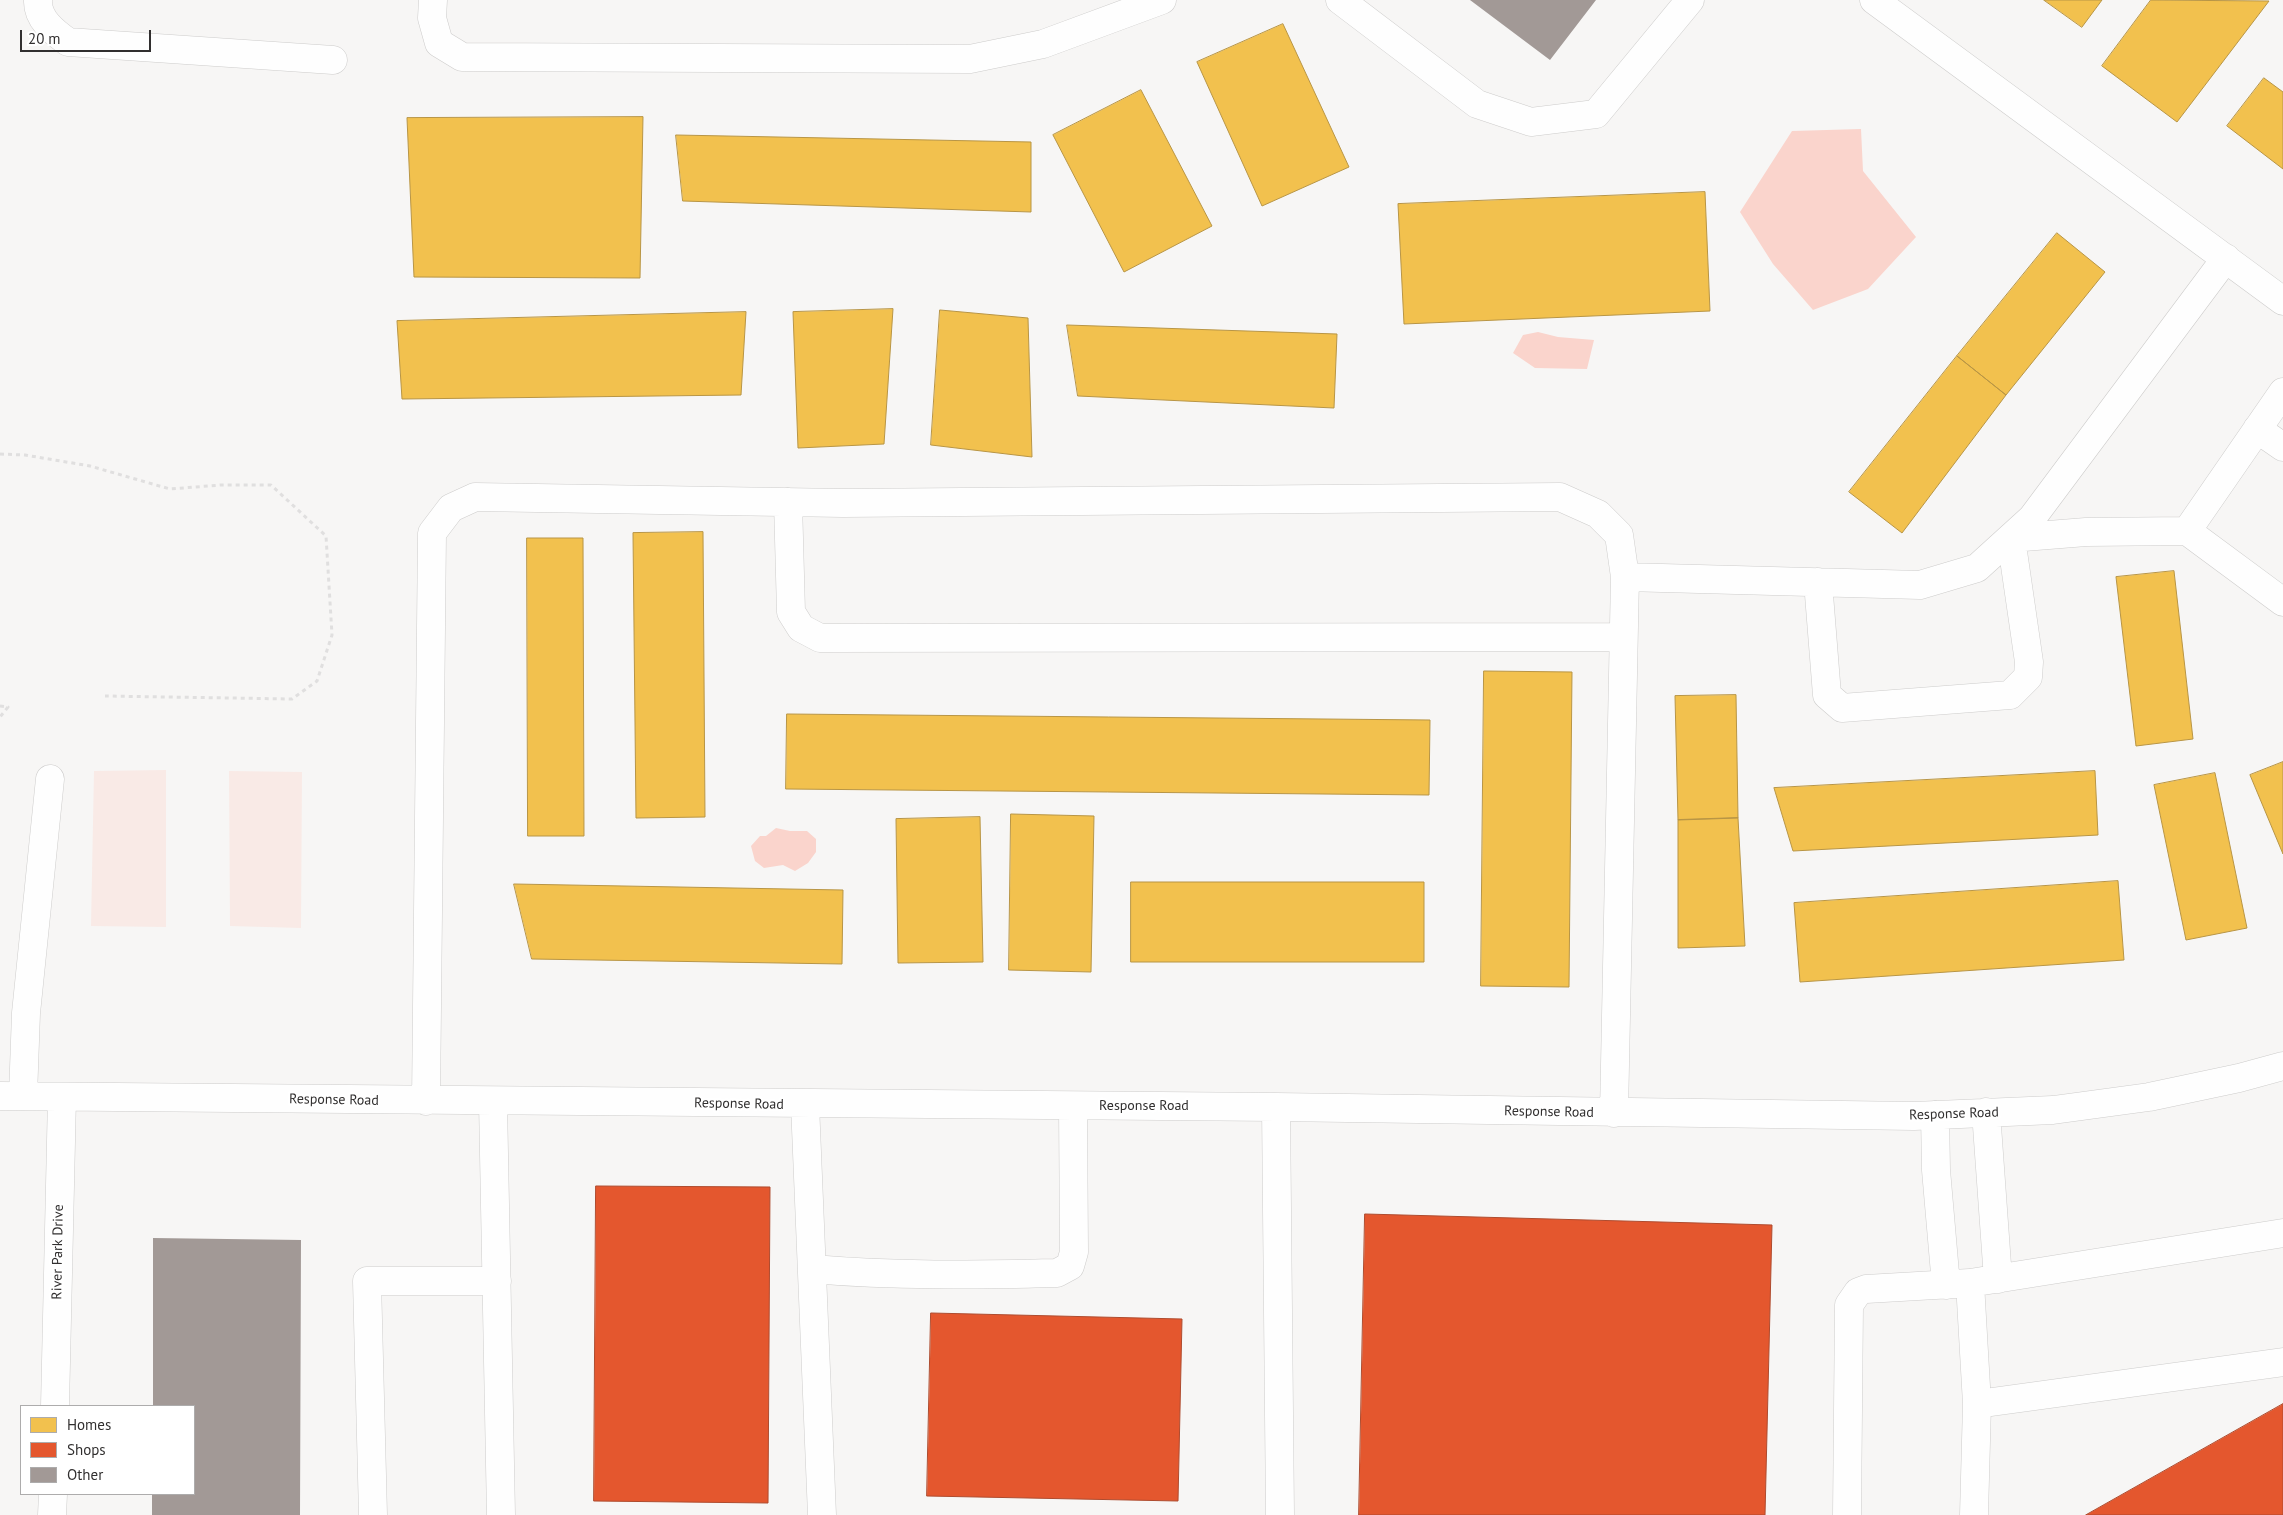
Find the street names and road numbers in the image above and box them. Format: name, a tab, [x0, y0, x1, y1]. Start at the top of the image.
street label: Response Road	[289, 1091, 379, 1109]
street label: Response Road	[694, 1095, 784, 1113]
street label: Response Road	[1099, 1098, 1189, 1114]
street label: Response Road	[1504, 1103, 1594, 1121]
street label: Response Road	[1909, 1104, 1999, 1124]
street label: River Park Drive	[49, 1204, 67, 1300]

